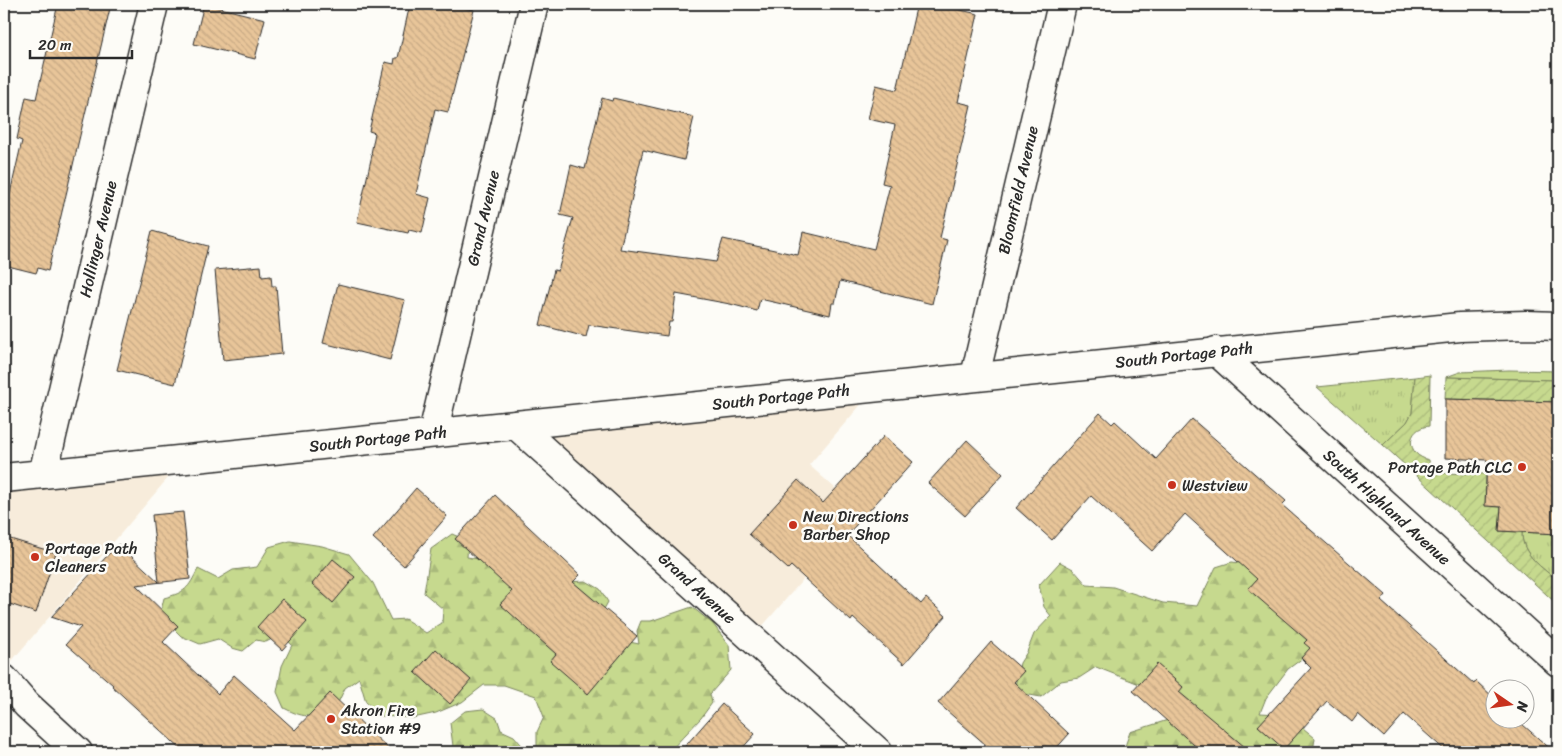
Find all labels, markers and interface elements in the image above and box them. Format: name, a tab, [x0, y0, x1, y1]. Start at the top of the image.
scale bar	[30, 28, 132, 60]
text: 20 m	[38, 32, 72, 58]
street label: Bloomfield Avenue	[989, 123, 1047, 257]
street label: Grand Avenue	[458, 167, 508, 269]
street label: Hollinger Avenue	[70, 177, 126, 300]
street label: South Portage Path	[1114, 333, 1254, 377]
street label: South Portage Path	[711, 375, 851, 419]
street label: South Portage Path	[308, 417, 448, 461]
street label: South Highland Avenue	[1316, 441, 1458, 573]
place label: Portage Path CLC	[1388, 453, 1512, 482]
marker: Portage Path CLC	[1516, 461, 1528, 473]
place label: Westview	[1182, 471, 1248, 500]
marker: Westview	[1166, 479, 1178, 491]
place label: New Directions Barber Shop	[803, 502, 909, 549]
marker: New Directions Barber Shop	[787, 519, 799, 531]
place label: Portage Path Cleaners	[45, 534, 138, 581]
street label: Grand Avenue	[651, 545, 743, 631]
marker: Portage Path Cleaners	[29, 551, 41, 563]
north arrow	[1484, 678, 1534, 728]
place label: Akron Fire Station #9	[340, 696, 421, 743]
text: N	[1509, 698, 1536, 715]
marker: Akron Fire Station #9	[325, 713, 337, 725]

